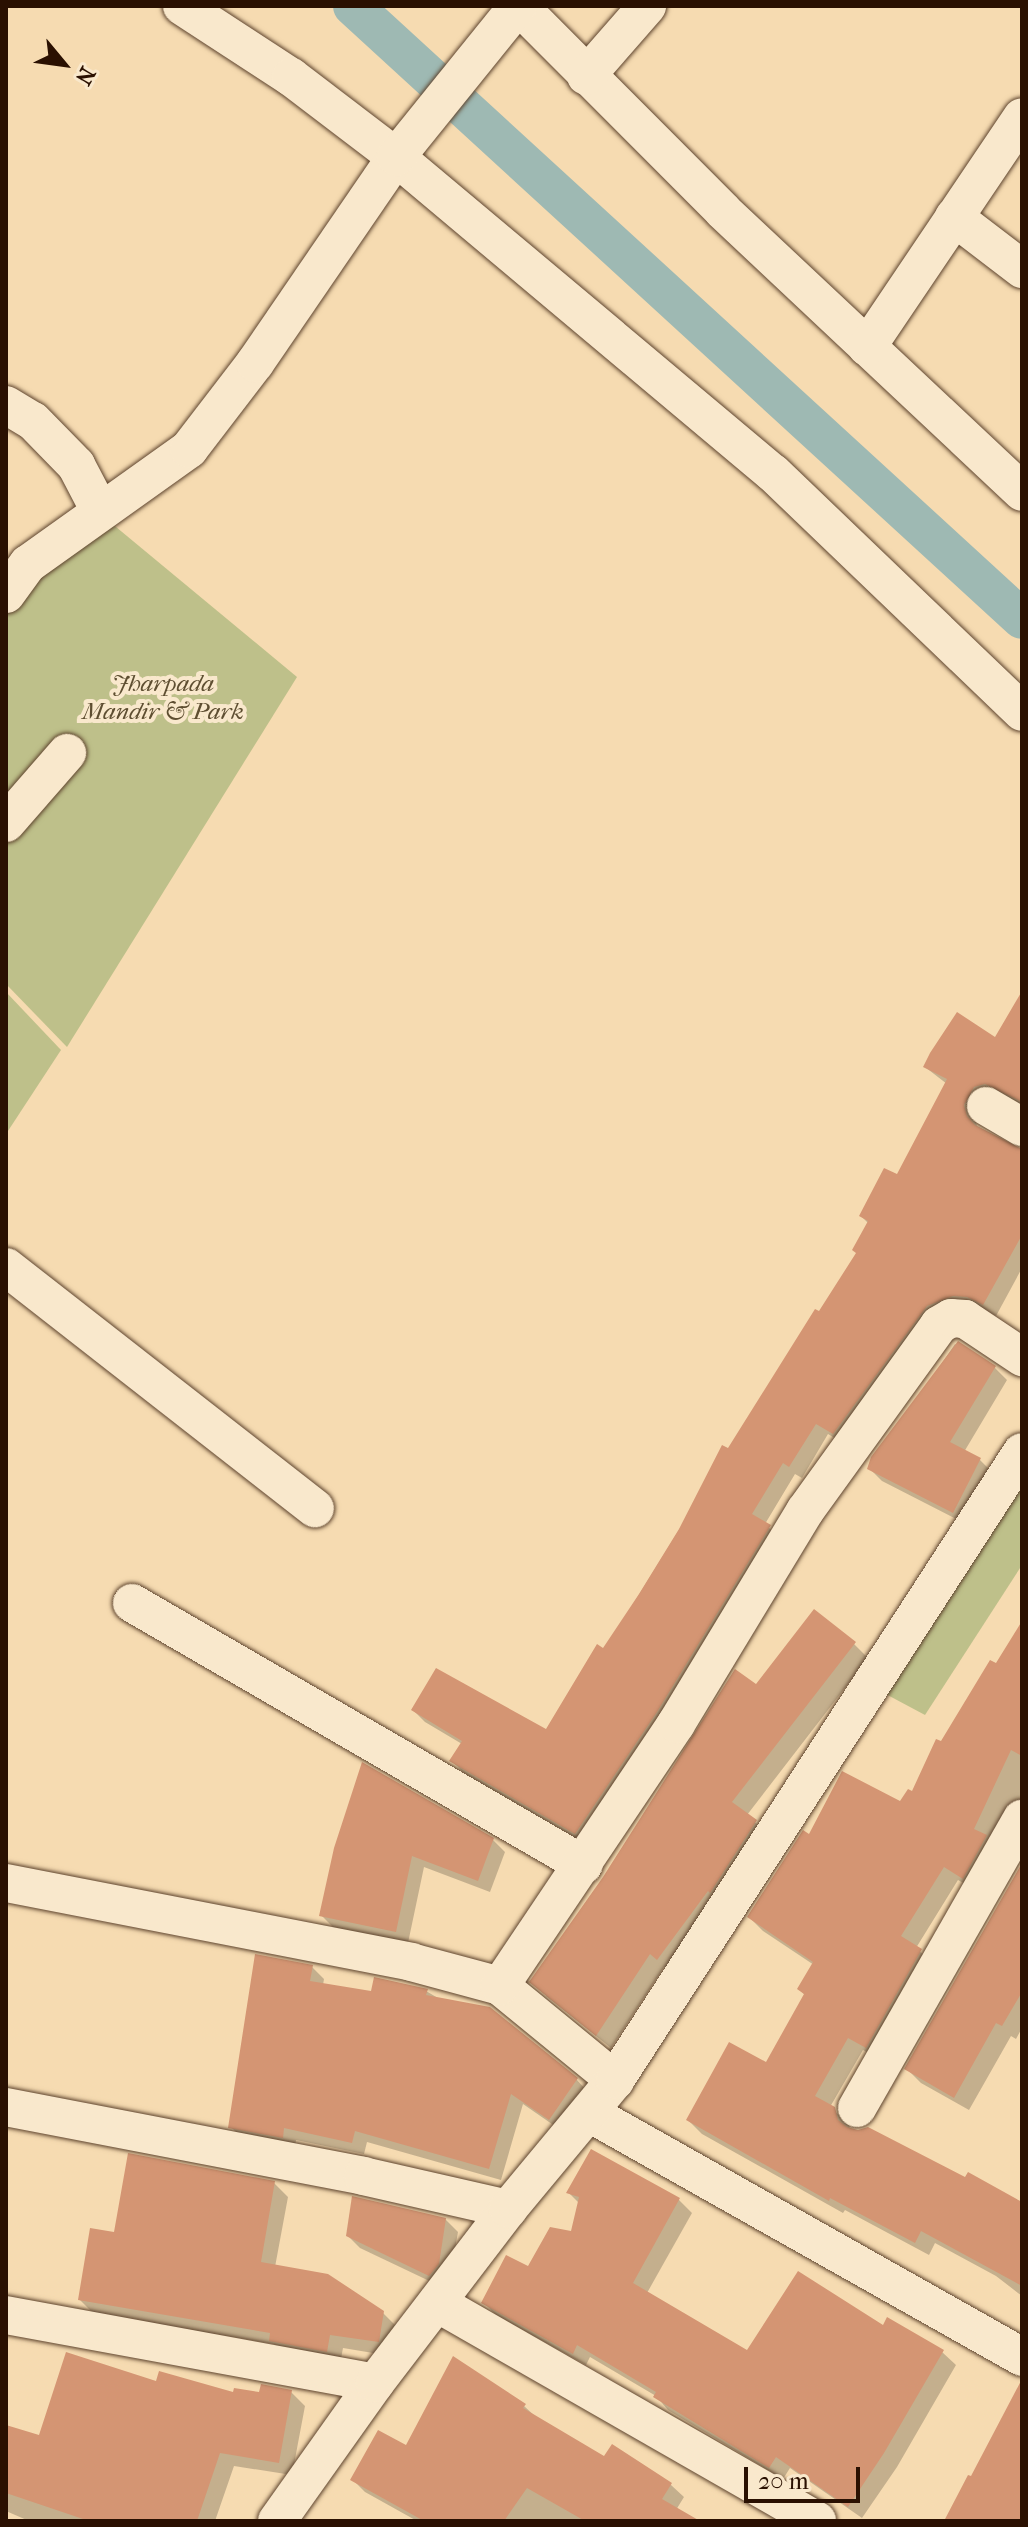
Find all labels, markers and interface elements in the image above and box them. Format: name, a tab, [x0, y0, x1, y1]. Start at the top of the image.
north arrow	[24, 24, 104, 104]
text: N	[70, 62, 100, 89]
park label: Jharpada Mandir & Park	[82, 670, 244, 726]
scale bar	[748, 2451, 864, 2501]
text: 20 m	[758, 2467, 809, 2495]

